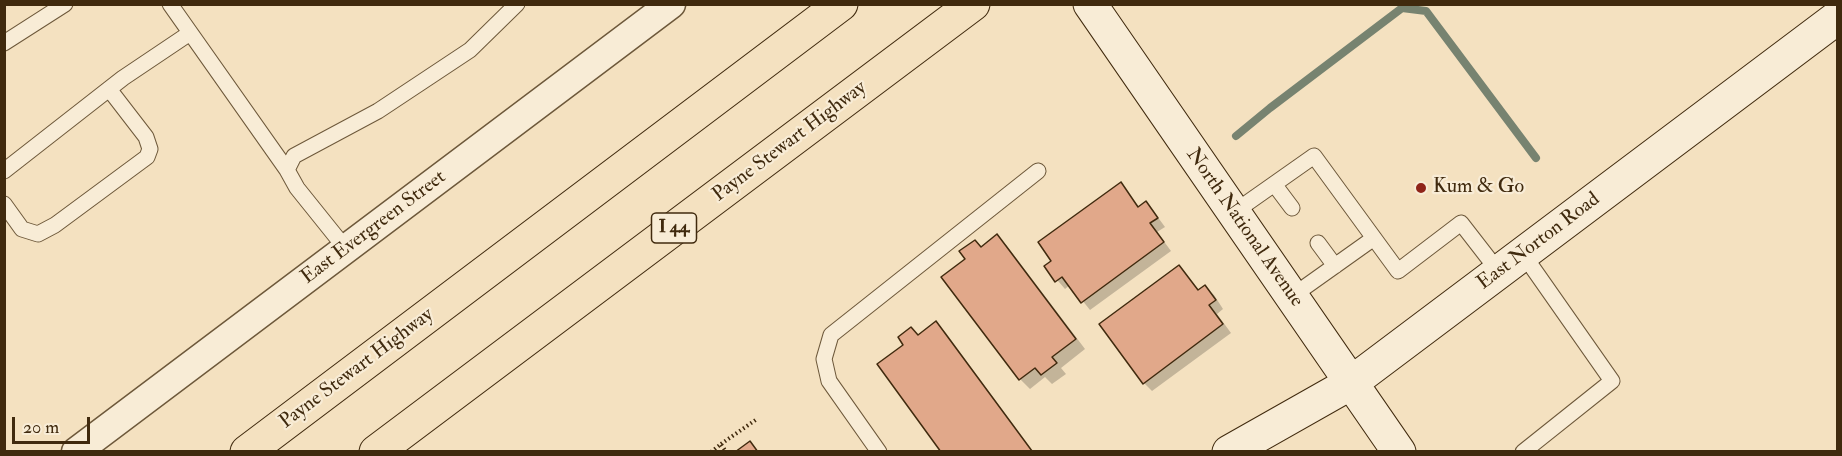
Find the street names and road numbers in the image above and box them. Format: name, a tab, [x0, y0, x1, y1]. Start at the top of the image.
street label: Payne Stewart Highway	[708, 76, 872, 208]
street label: North National Avenue	[1180, 144, 1308, 312]
street label: East Evergreen Street	[297, 166, 451, 290]
street label: East Norton Road	[1473, 188, 1605, 296]
road number: I 44	[652, 213, 696, 243]
street label: Payne Stewart Highway	[275, 303, 439, 435]

